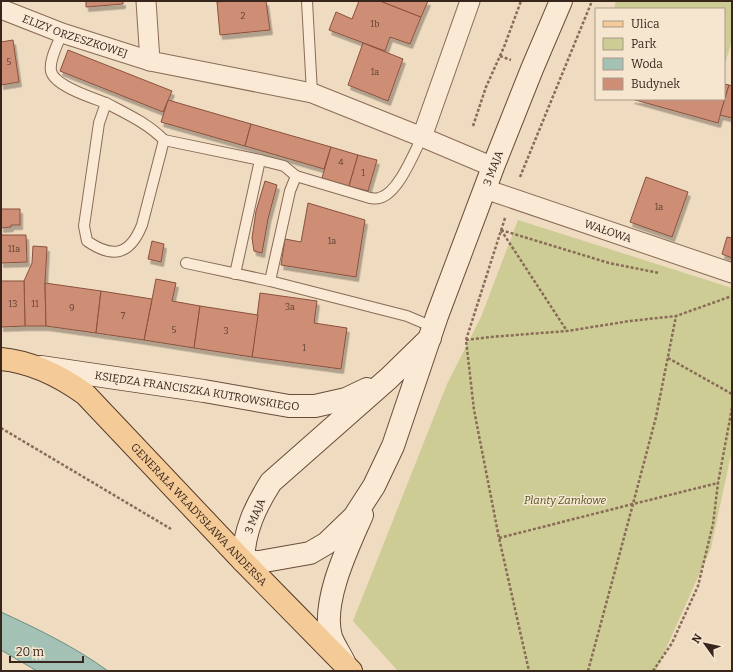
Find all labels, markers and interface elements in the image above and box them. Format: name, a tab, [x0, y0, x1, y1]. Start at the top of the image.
legend	[595, 8, 725, 100]
house number: 2	[241, 11, 246, 21]
street label: ELIZY ORZESZKOWEJ	[21, 12, 130, 60]
text: Ulica	[631, 17, 660, 31]
house number: 1b	[371, 19, 379, 29]
text: Park	[631, 37, 657, 51]
house number: 5	[7, 57, 12, 67]
text: Woda	[631, 57, 663, 71]
house number: 1a	[371, 67, 379, 77]
text: Budynek	[631, 77, 680, 91]
street label: 3 MAJA	[480, 148, 505, 187]
house number: 4	[338, 157, 344, 167]
house number: 1	[361, 168, 365, 178]
house number: 1a	[655, 202, 663, 212]
street label: WAŁOWA	[583, 217, 634, 245]
house number: 1a	[328, 236, 336, 246]
house number: 11a	[8, 244, 20, 254]
house number: 13	[9, 299, 17, 309]
house number: 11	[31, 299, 39, 309]
house number: 3a	[285, 302, 295, 312]
house number: 9	[69, 303, 75, 313]
house number: 7	[121, 311, 126, 321]
house number: 5	[172, 325, 177, 335]
house number: 3	[223, 326, 229, 336]
house number: 1	[302, 343, 306, 353]
street label: KSIĘDZA FRANCISZKA KUTROWSKIEGO	[94, 368, 300, 413]
street label: GENERAŁA WŁADYSŁAWA ANDERSA	[128, 440, 270, 588]
park label: Planty Zamkowe	[524, 494, 606, 507]
street label: 3 MAJA	[242, 497, 268, 535]
north arrow	[685, 624, 725, 664]
text: N	[689, 631, 705, 646]
scale bar	[10, 638, 83, 664]
text: 20 m	[16, 645, 45, 659]

